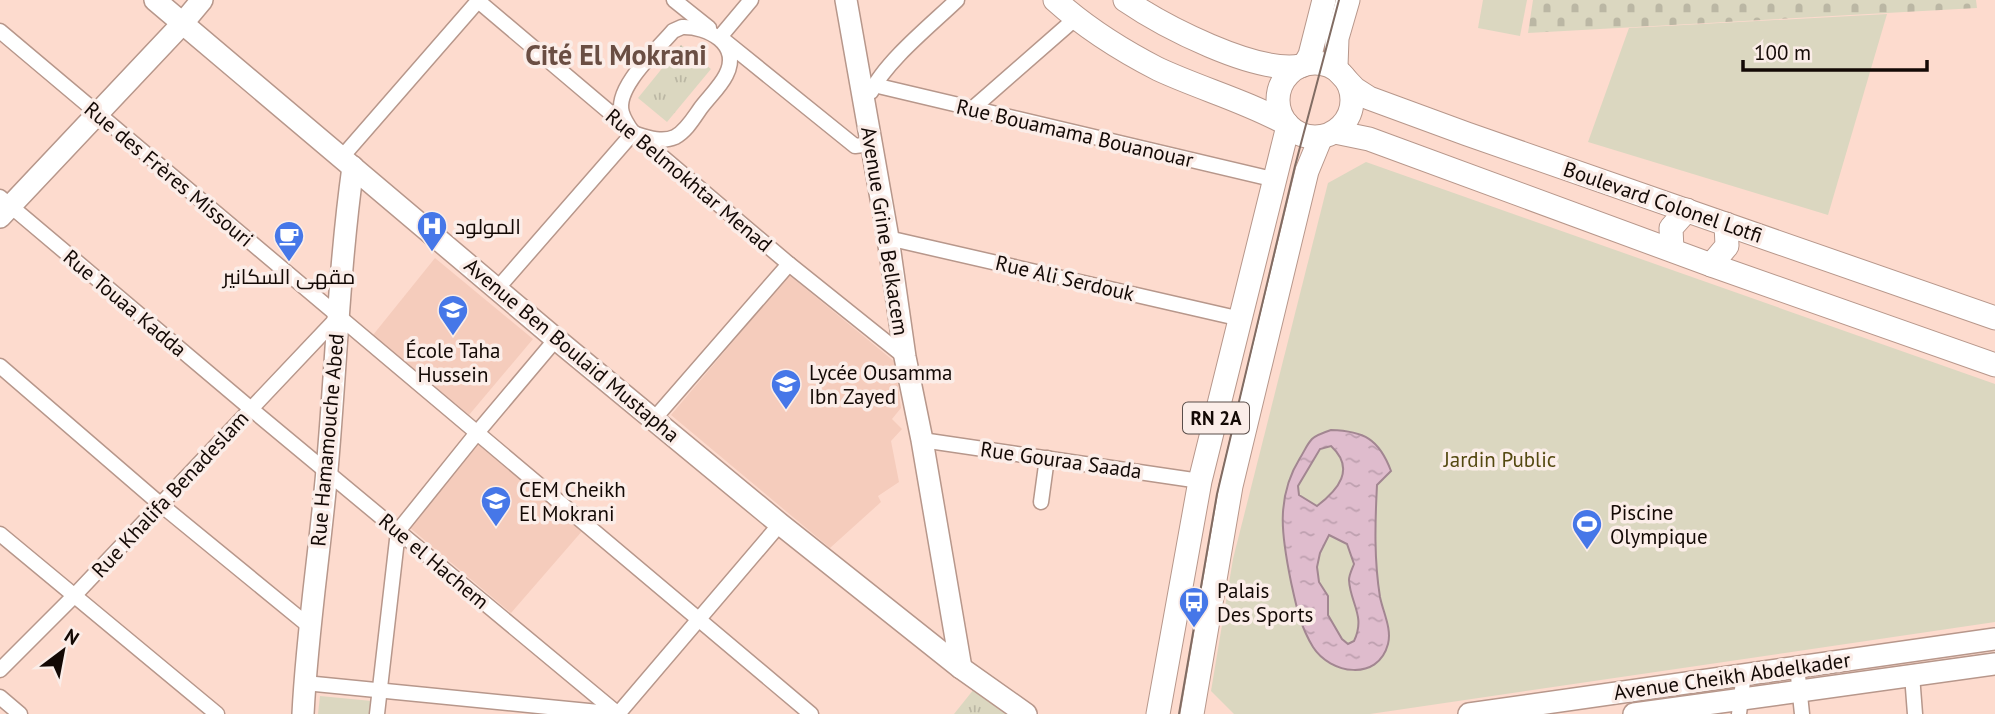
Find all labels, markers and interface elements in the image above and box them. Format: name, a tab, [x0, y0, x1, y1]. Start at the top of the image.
scale bar	[1743, 28, 1927, 72]
district label: Cité El Mokrani	[525, 36, 707, 73]
text: 100 m	[1754, 39, 1811, 66]
street label: Rue Bouamama Bouanouar	[954, 93, 1196, 173]
street label: Rue des Frères Missouri	[79, 95, 259, 253]
street label: Rue Belmokhtar Menad	[600, 102, 778, 258]
street label: Avenue Grine Belkacem	[855, 125, 915, 337]
street label: Boulevard Colonel Lotfi	[1560, 155, 1766, 249]
hospital icon: المولود	[415, 209, 449, 253]
place label: المولود	[455, 213, 521, 240]
cafe icon: مقهى السكانير	[272, 219, 306, 263]
street label: Rue Touaa Kadda	[58, 244, 192, 362]
street label: Rue Ali Serdouk	[993, 249, 1137, 307]
street label: Avenue Ben Boulaid Mustapha	[459, 252, 685, 448]
place label: مقهى السكانير	[222, 263, 355, 290]
school or university icon: École Taha Hussein	[436, 293, 470, 337]
street label: Rue Hamamouche Abed	[304, 332, 350, 548]
place label: École Taha Hussein	[405, 337, 501, 388]
place label: Lycée Ousamma Ibn Zayed	[809, 359, 953, 410]
school or university icon: Lycée Ousamma Ibn Zayed	[769, 367, 803, 411]
road number: RN 2A	[1183, 402, 1249, 434]
street label: Rue Khalifa Benadeslam	[86, 405, 254, 583]
street label: Rue Gouraa Saada	[979, 435, 1143, 485]
park label: Jardin Public	[1443, 446, 1556, 473]
place label: CEM Cheikh El Mokrani	[519, 476, 626, 527]
school or university icon: CEM Cheikh El Mokrani	[479, 484, 513, 528]
place label: Piscine Olympique	[1610, 499, 1708, 550]
street label: Rue el Hachem	[373, 507, 495, 615]
sports icon: Piscine Olympique	[1570, 507, 1604, 551]
place label: Palais Des Sports	[1217, 577, 1313, 628]
bus stop icon: Palais Des Sports	[1177, 585, 1211, 629]
north arrow	[28, 616, 98, 686]
text: N	[60, 623, 84, 650]
street label: Avenue Cheikh Abdelkader	[1612, 646, 1852, 706]

